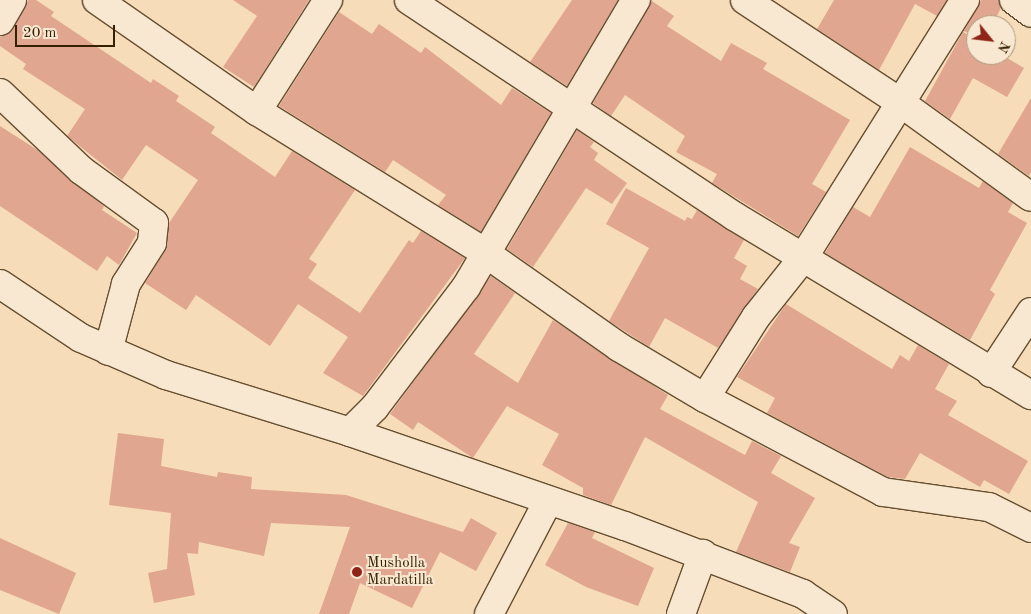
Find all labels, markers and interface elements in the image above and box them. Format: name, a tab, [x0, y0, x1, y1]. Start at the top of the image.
scale bar	[18, 15, 118, 47]
north arrow	[966, 15, 1016, 65]
text: 20 m	[23, 26, 57, 41]
text: N	[995, 39, 1012, 55]
place label: Musholla Mardatilla	[367, 554, 433, 589]
marker: Musholla Mardatilla	[351, 566, 363, 578]

